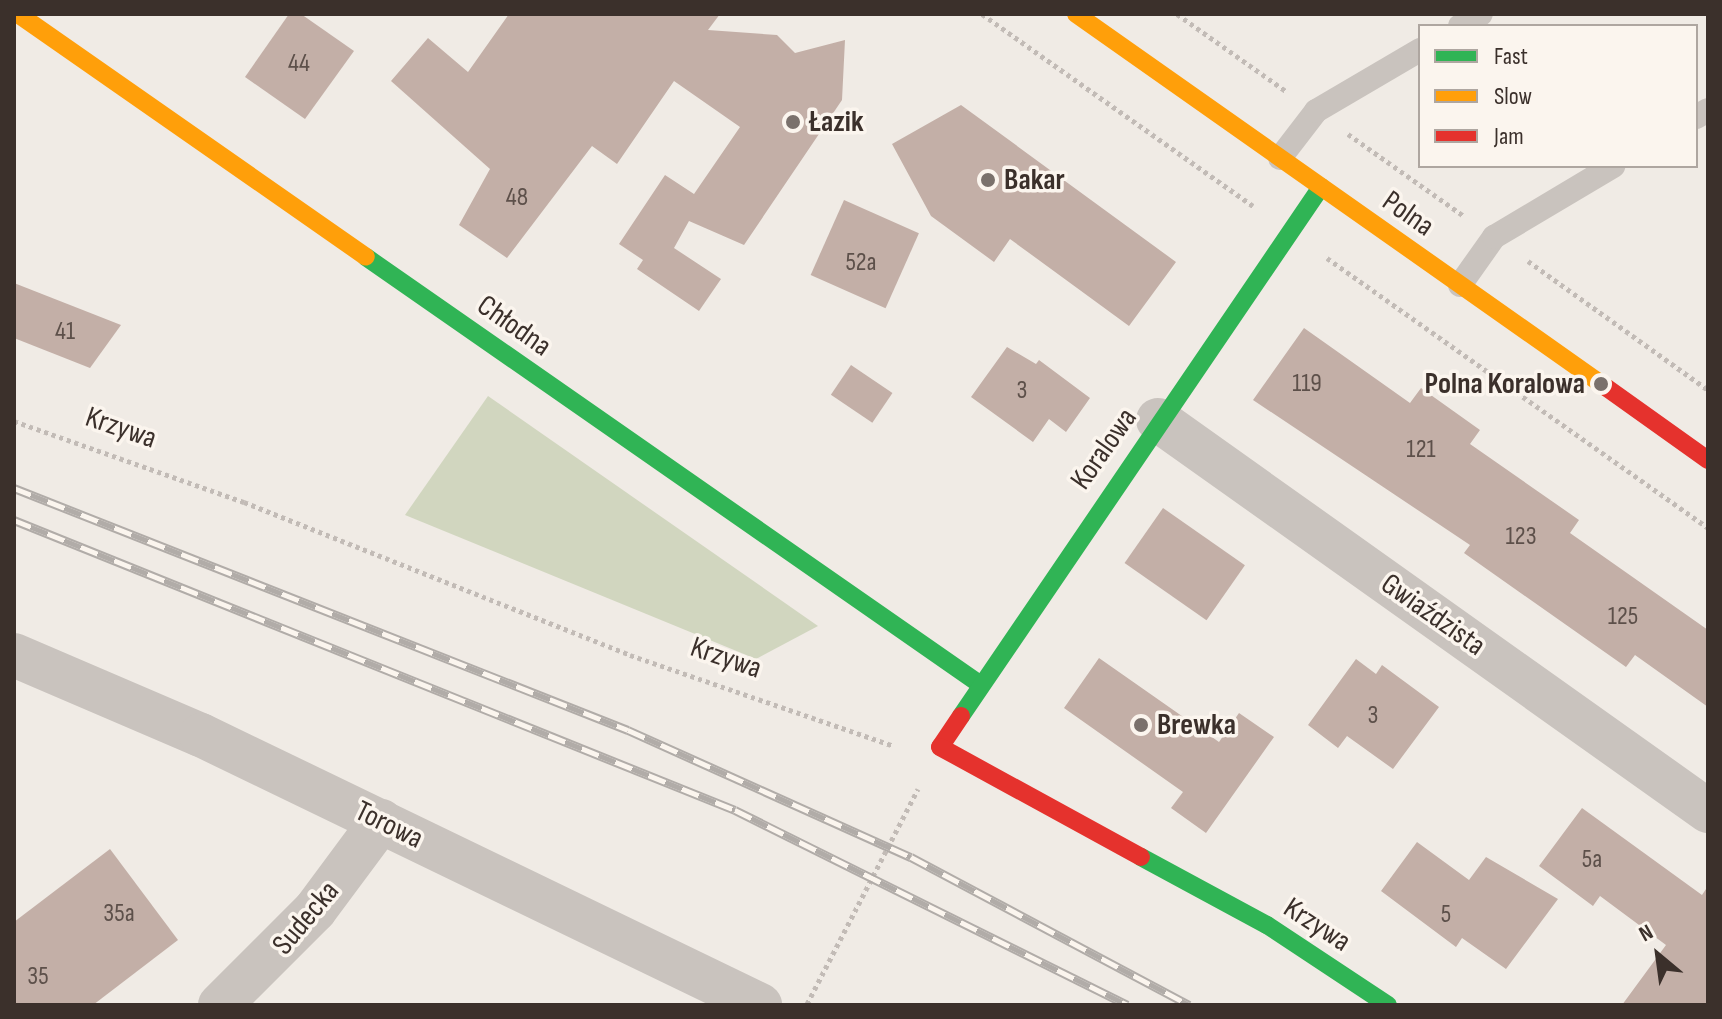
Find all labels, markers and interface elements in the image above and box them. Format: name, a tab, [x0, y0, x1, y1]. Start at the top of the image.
legend	[1418, 24, 1698, 168]
text: Fast	[1494, 42, 1528, 71]
house number: 44	[288, 48, 310, 80]
text: Slow	[1494, 82, 1532, 111]
place label: Łazik	[809, 104, 864, 140]
marker: Łazik	[784, 113, 802, 131]
text: Jam	[1494, 122, 1524, 151]
place label: Bakar	[1004, 162, 1065, 198]
marker: Bakar	[979, 171, 997, 189]
house number: 48	[506, 182, 528, 214]
street label: Polna	[1375, 183, 1441, 245]
house number: 52a	[845, 247, 877, 279]
street label: Chłodna	[470, 288, 558, 364]
house number: 41	[55, 316, 75, 348]
place label: Polna Koralowa	[1424, 366, 1585, 402]
house number: 119	[1292, 368, 1322, 400]
house number: 3	[1017, 375, 1027, 407]
marker: Polna Koralowa	[1592, 375, 1610, 393]
street label: Krzywa	[81, 399, 161, 457]
street label: Koralowa	[1063, 401, 1145, 497]
house number: 121	[1406, 434, 1436, 466]
house number: 123	[1505, 521, 1537, 553]
street label: Gwiaździsta	[1374, 566, 1492, 664]
house number: 125	[1608, 601, 1638, 633]
street label: Krzywa	[686, 629, 766, 687]
house number: 3	[1368, 700, 1378, 732]
place label: Brewka	[1157, 707, 1236, 743]
marker: Brewka	[1132, 716, 1150, 734]
street label: Torowa	[349, 793, 429, 857]
house number: 5a	[1582, 844, 1602, 876]
street label: Sudecka	[265, 874, 347, 962]
street label: Krzywa	[1277, 890, 1357, 960]
house number: 35a	[103, 898, 135, 930]
house number: 5	[1441, 899, 1451, 931]
north arrow	[1618, 915, 1698, 995]
text: N	[1634, 919, 1658, 948]
house number: 35	[27, 961, 49, 993]

